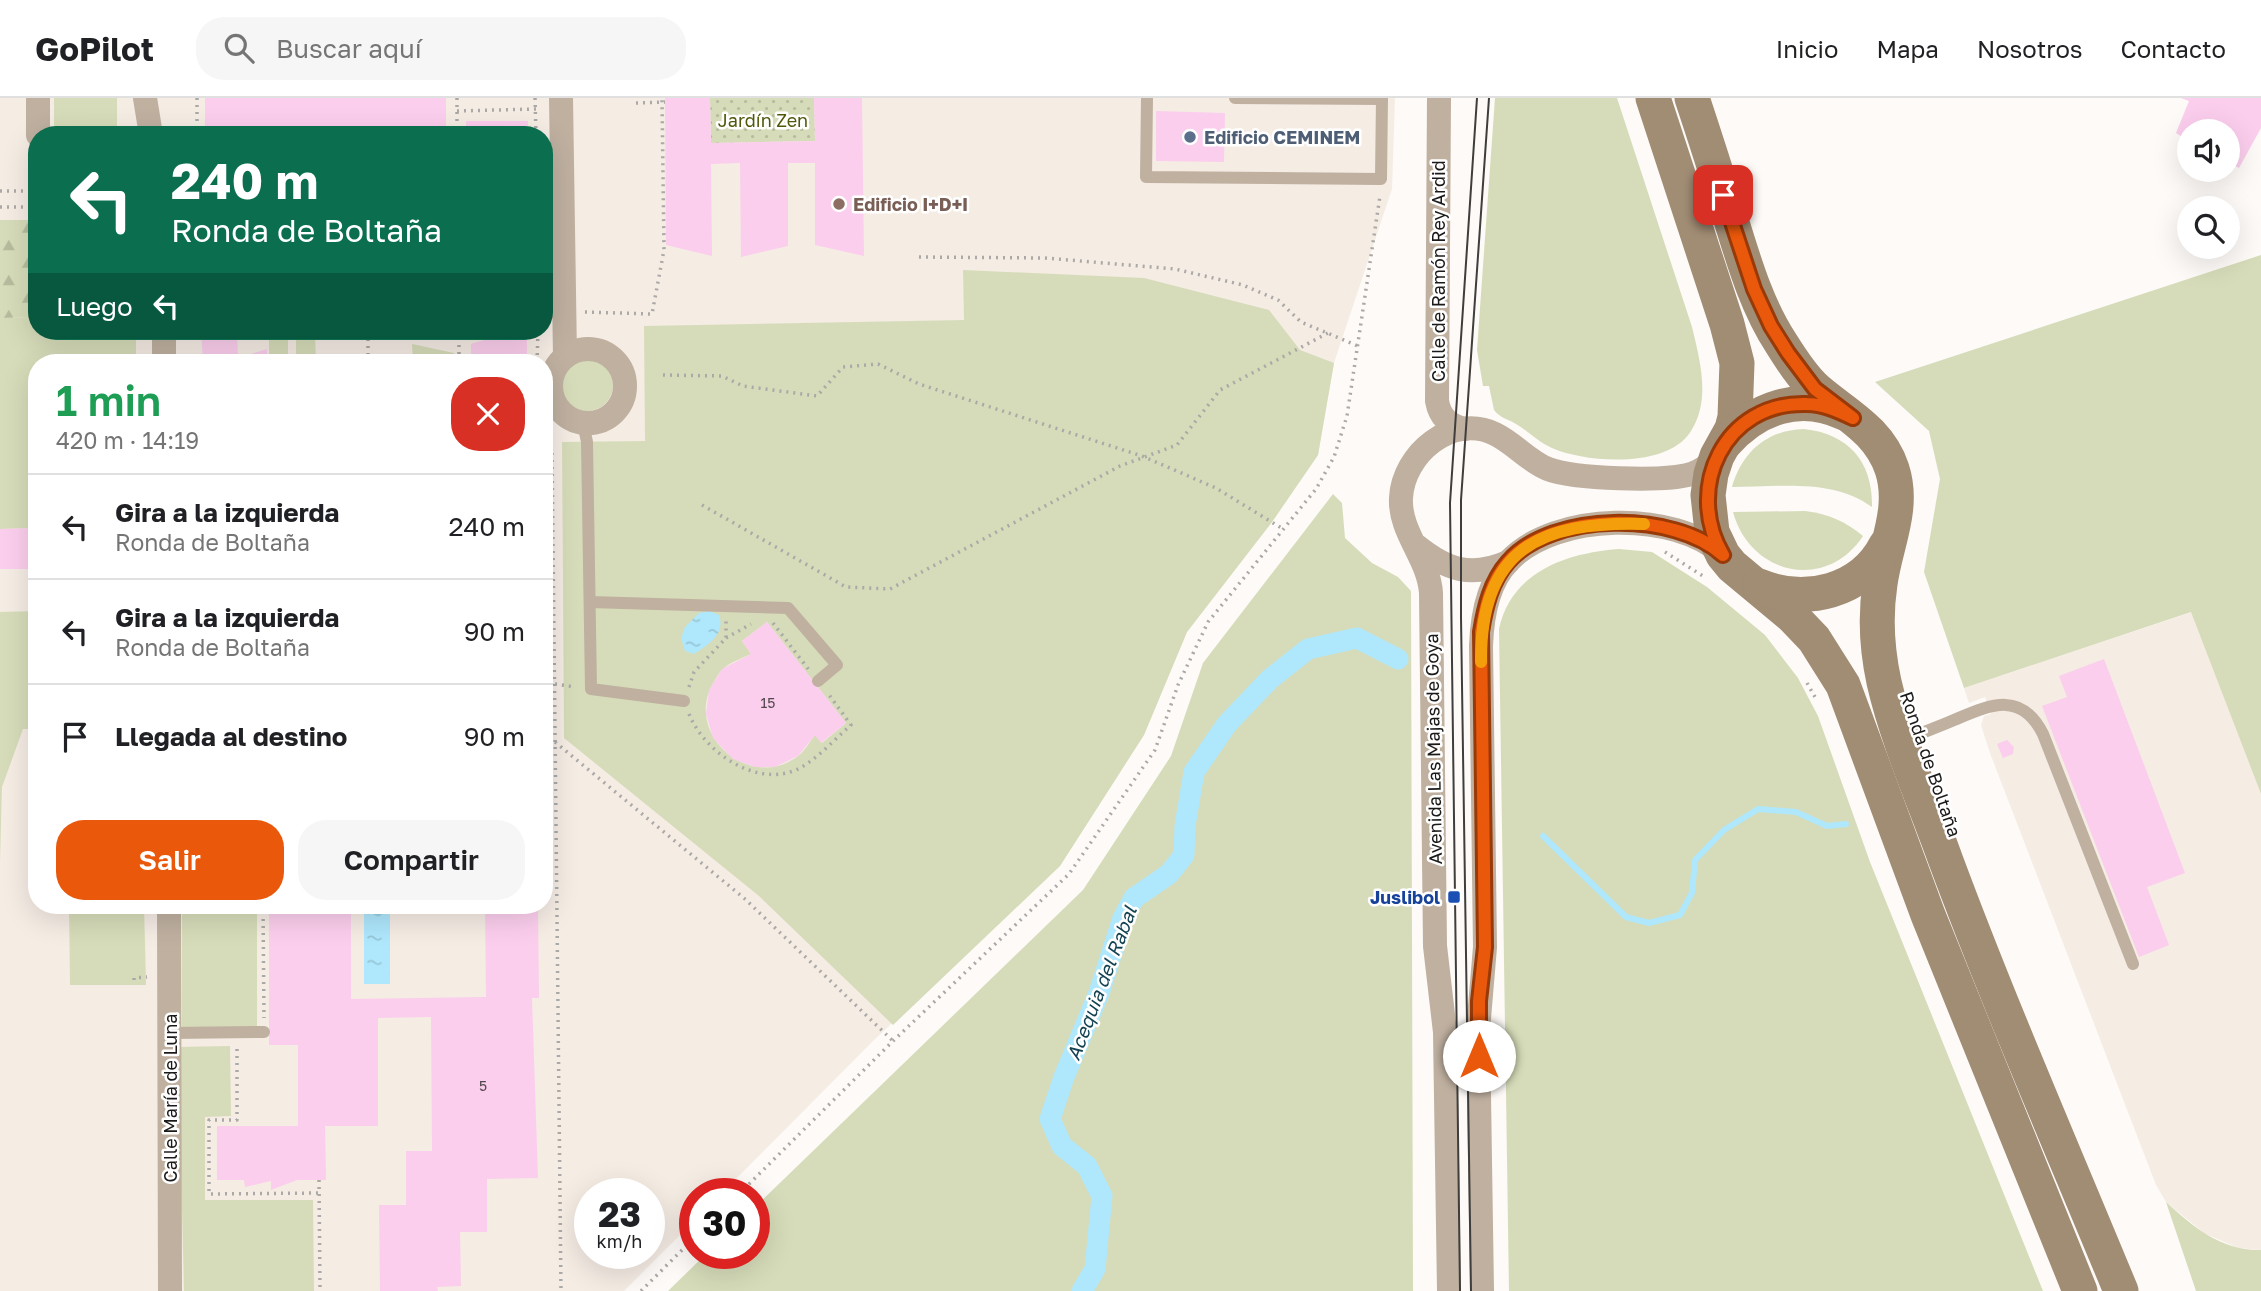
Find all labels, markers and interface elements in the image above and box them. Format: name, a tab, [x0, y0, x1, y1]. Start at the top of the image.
search box	[196, 17, 686, 80]
text: GoPilot	[35, 29, 154, 68]
icon: search	[220, 29, 258, 67]
text: Buscar aquí	[276, 33, 422, 64]
text: Inicio	[1776, 34, 1838, 63]
text: Mapa	[1876, 34, 1939, 63]
text: Nosotros	[1977, 34, 2083, 63]
text: Contacto	[2121, 34, 2226, 63]
park label: Jardín Zen	[718, 109, 808, 131]
map controls	[2177, 119, 2240, 259]
button: sound	[2177, 119, 2240, 182]
place label: Edificio CEMINEM	[1204, 126, 1360, 148]
marker: Edificio CEMINEM	[1182, 129, 1198, 145]
text: 240 m	[171, 151, 319, 210]
icon: left	[56, 154, 147, 245]
street label: Calle de Ramón Rey Ardid	[1427, 160, 1449, 382]
pin	[1693, 165, 1753, 225]
icon: arrive	[1704, 176, 1742, 214]
place label: Edificio I+D+I	[853, 193, 968, 215]
marker: Edificio I+D+I	[831, 196, 847, 212]
button: search	[2177, 196, 2240, 259]
text: Ronda de Boltaña	[171, 211, 442, 249]
icon: left	[147, 287, 185, 325]
text: Luego	[56, 291, 133, 322]
text: 1 min	[56, 375, 161, 425]
button: close	[451, 377, 525, 451]
text: 420 m · 14:19	[56, 426, 199, 454]
text: Gira a la izquierda	[115, 497, 339, 528]
icon: left	[56, 508, 94, 546]
text: 240 m	[448, 511, 525, 542]
text: Ronda de Boltaña	[115, 528, 310, 556]
text: Gira a la izquierda	[115, 602, 339, 633]
icon: left	[56, 613, 94, 651]
text: 90 m	[464, 616, 525, 647]
text: Ronda de Boltaña	[115, 633, 310, 661]
street label: Avenida Las Majas de Goya	[1420, 633, 1446, 865]
street label: Ronda de Boltaña	[1896, 688, 1966, 840]
house number: 15	[761, 694, 775, 711]
icon: arrive	[56, 718, 94, 756]
text: Llegada al destino	[115, 721, 347, 752]
text: 90 m	[464, 721, 525, 752]
button: Salir	[56, 820, 284, 900]
button: Compartir	[298, 820, 525, 900]
place label: Juslibol	[1370, 886, 1440, 908]
marker: Juslibol	[1446, 889, 1462, 905]
water label: Acequia del Rabal	[1061, 902, 1141, 1063]
street label: Calle María de Luna	[159, 1014, 181, 1182]
position arrow	[1442, 1019, 1516, 1093]
house number: 5	[479, 1077, 487, 1094]
speed limit sign: 30	[679, 1178, 770, 1269]
text: 23	[598, 1193, 641, 1235]
text: km/h	[597, 1230, 642, 1252]

